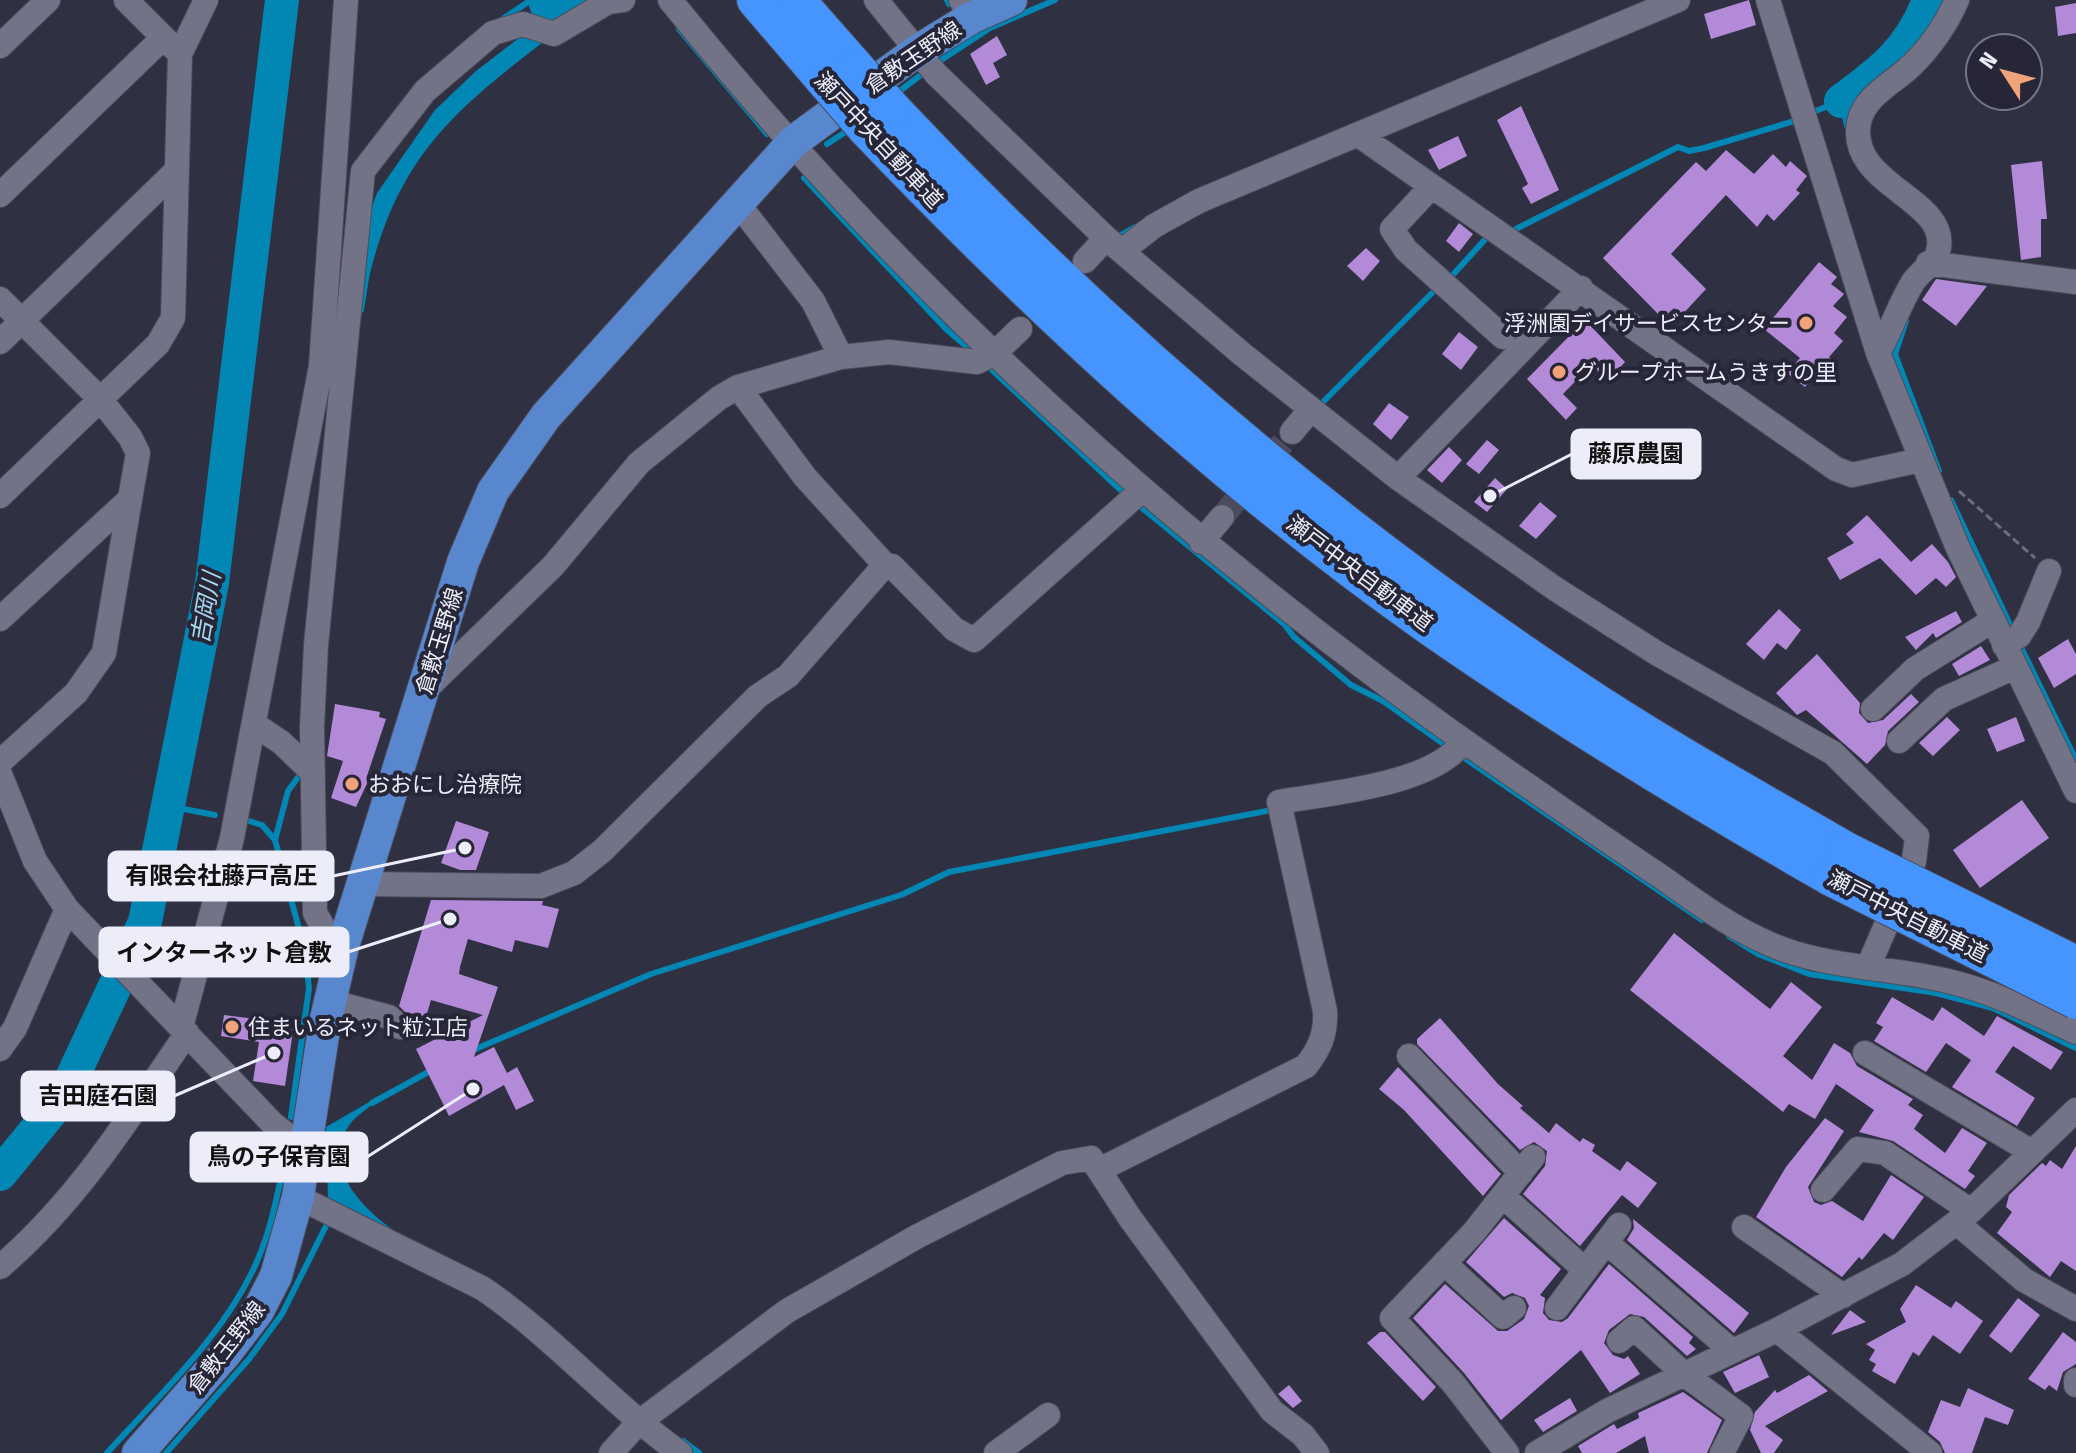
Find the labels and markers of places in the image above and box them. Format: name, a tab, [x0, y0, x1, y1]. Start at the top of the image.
place label: 浮洲園デイサービスセンター	[1504, 310, 1790, 337]
marker: 浮洲園デイサービスセンター	[1797, 314, 1815, 332]
place label: グループホームうきすの里	[1575, 359, 1837, 386]
marker: グループホームうきすの里	[1550, 363, 1568, 381]
callout: 藤原農園	[1572, 430, 1700, 478]
place label: おおにし治療院	[368, 771, 522, 798]
marker: おおにし治療院	[343, 775, 361, 793]
callout: 有限会社藤戸高圧	[109, 852, 333, 900]
callout: インターネット倉敷	[100, 928, 348, 976]
place label: 住まいるネット粒江店	[248, 1014, 468, 1041]
marker: 住まいるネット粒江店	[223, 1018, 241, 1036]
callout: 吉田庭石園	[22, 1072, 174, 1120]
callout: 鳥の子保育園	[191, 1133, 367, 1181]

